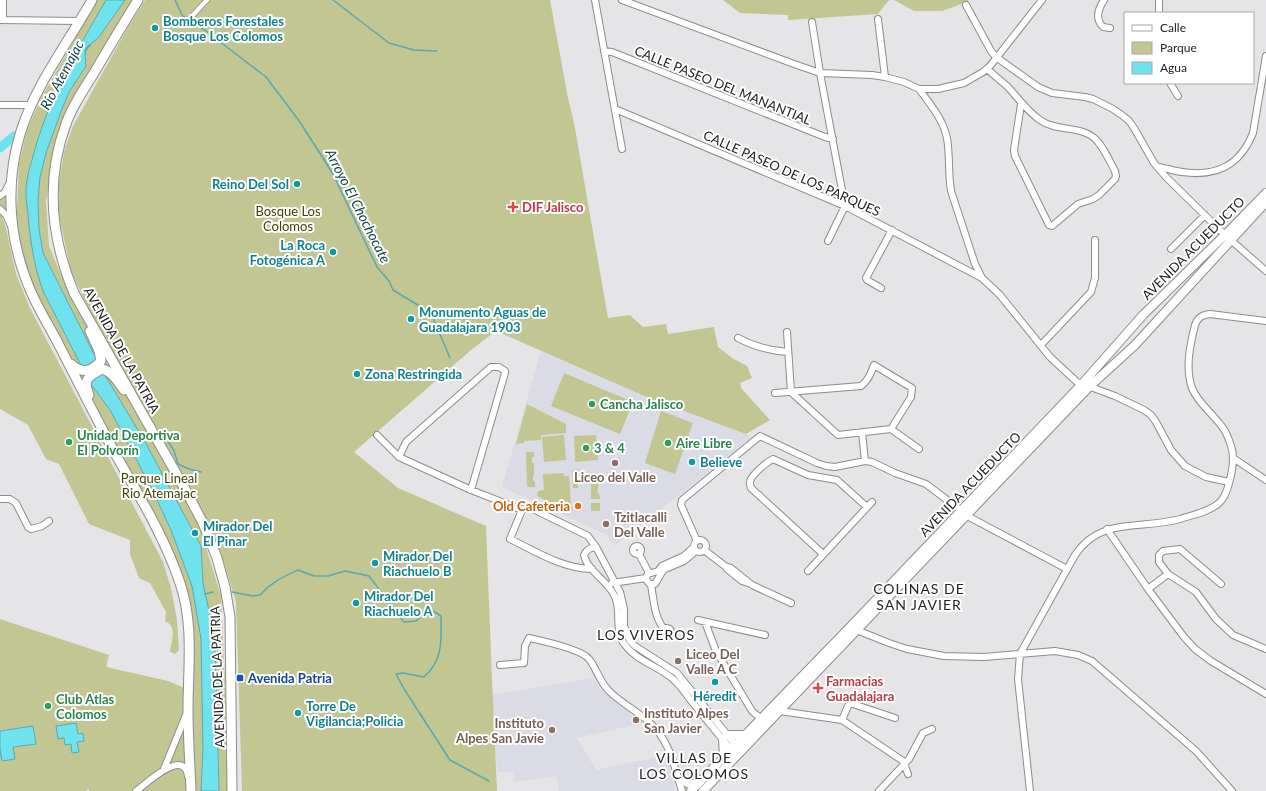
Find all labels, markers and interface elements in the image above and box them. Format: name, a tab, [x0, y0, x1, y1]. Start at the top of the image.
legend	[1124, 12, 1254, 84]
place label: Bomberos Forestales Bosque Los Colomos	[163, 13, 284, 44]
text: Calle	[1160, 20, 1186, 35]
marker: Bomberos Forestales Bosque Los Colomos	[150, 23, 160, 33]
water label: Río Atemajac	[36, 37, 87, 112]
text: Parque	[1160, 40, 1197, 55]
street label: CALLE PASEO DEL MANANTIAL	[632, 42, 814, 128]
text: Agua	[1160, 60, 1187, 75]
street label: CALLE PASEO DE LOS PARQUES	[701, 127, 883, 219]
water label: Arroyo El Chochocate	[322, 145, 395, 266]
place label: Reino Del Sol	[212, 176, 289, 192]
marker: Reino Del Sol	[292, 179, 302, 189]
street label: AVENIDA ACUEDUCTO	[1138, 193, 1248, 303]
place label: DIF Jalisco	[522, 199, 584, 215]
marker: DIF Jalisco	[507, 201, 519, 213]
park label: Bosque Los Colomos	[255, 203, 321, 234]
place label: La Roca Fotogénica A	[250, 237, 326, 268]
marker: La Roca Fotogénica A	[328, 247, 338, 257]
street label: AVENIDA DE LA PATRIA	[81, 284, 163, 416]
place label: Monumento Aguas de Guadalajara 1903	[419, 304, 546, 335]
marker: Monumento Aguas de Guadalajara 1903	[406, 314, 416, 324]
place label: Zona Restringida	[365, 366, 462, 382]
marker: Zona Restringida	[352, 369, 362, 379]
place label: Cancha Jalisco	[600, 396, 684, 412]
marker: Cancha Jalisco	[587, 399, 597, 409]
place label: Unidad Deportiva El Polvorín	[77, 427, 180, 458]
street label: AVENIDA ACUEDUCTO	[916, 428, 1024, 540]
place label: Aire Libre	[675, 435, 732, 451]
marker: Unidad Deportiva El Polvorín	[64, 437, 74, 447]
marker: Aire Libre	[663, 438, 673, 448]
place label: 3 & 4	[594, 440, 625, 456]
marker: 3 & 4	[581, 443, 591, 453]
place label: Believe	[700, 454, 742, 470]
marker: Believe	[687, 457, 697, 467]
marker: Liceo del Valle	[610, 458, 620, 468]
place label: Liceo del Valle	[574, 469, 656, 485]
park label: Parque Lineal Rio Atemajac	[121, 470, 197, 501]
place label: Old Cafeteria	[493, 498, 570, 514]
marker: Old Cafeteria	[573, 501, 583, 511]
place label: Tzitlacalli Del Valle	[614, 509, 667, 540]
place label: Mirador Del El Pinar	[203, 518, 272, 549]
marker: Tzitlacalli Del Valle	[601, 519, 611, 529]
marker: Mirador Del El Pinar	[190, 528, 200, 538]
place label: Mirador Del Riachuelo B	[383, 548, 452, 579]
marker: Mirador Del Riachuelo B	[370, 558, 380, 568]
district label: COLINAS DE SAN JAVIER	[873, 580, 965, 613]
place label: Mirador Del Riachuelo A	[364, 588, 433, 619]
marker: Mirador Del Riachuelo A	[351, 598, 361, 608]
street label: AVENIDA DE LA PATRIA	[207, 606, 227, 748]
district label: LOS VIVEROS	[597, 626, 695, 643]
place label: Liceo Del Valle A C	[685, 646, 740, 677]
marker: Liceo Del Valle A C	[673, 656, 683, 666]
place label: Avenida Patria	[247, 670, 332, 686]
marker: Avenida Patria	[235, 673, 245, 683]
place label: Farmacias Guadalajara	[826, 673, 894, 704]
marker: Héredit	[710, 677, 720, 687]
marker: Farmacias Guadalajara	[813, 683, 823, 693]
place label: Héredit	[693, 688, 737, 704]
place label: Club Atlas Colomos	[56, 691, 115, 722]
place label: Torre De Vigilancia;Policia	[305, 698, 403, 729]
marker: Club Atlas Colomos	[43, 701, 53, 711]
place label: Instituto Alpes San Javier	[644, 705, 729, 736]
marker: Torre De Vigilancia;Policia	[293, 708, 303, 718]
place label: Instituto Alpes San Javie	[455, 715, 545, 746]
marker: Instituto Alpes San Javier	[631, 715, 641, 725]
marker: Instituto Alpes San Javie	[547, 725, 557, 735]
district label: VILLAS DE LOS COLOMOS	[639, 749, 749, 782]

